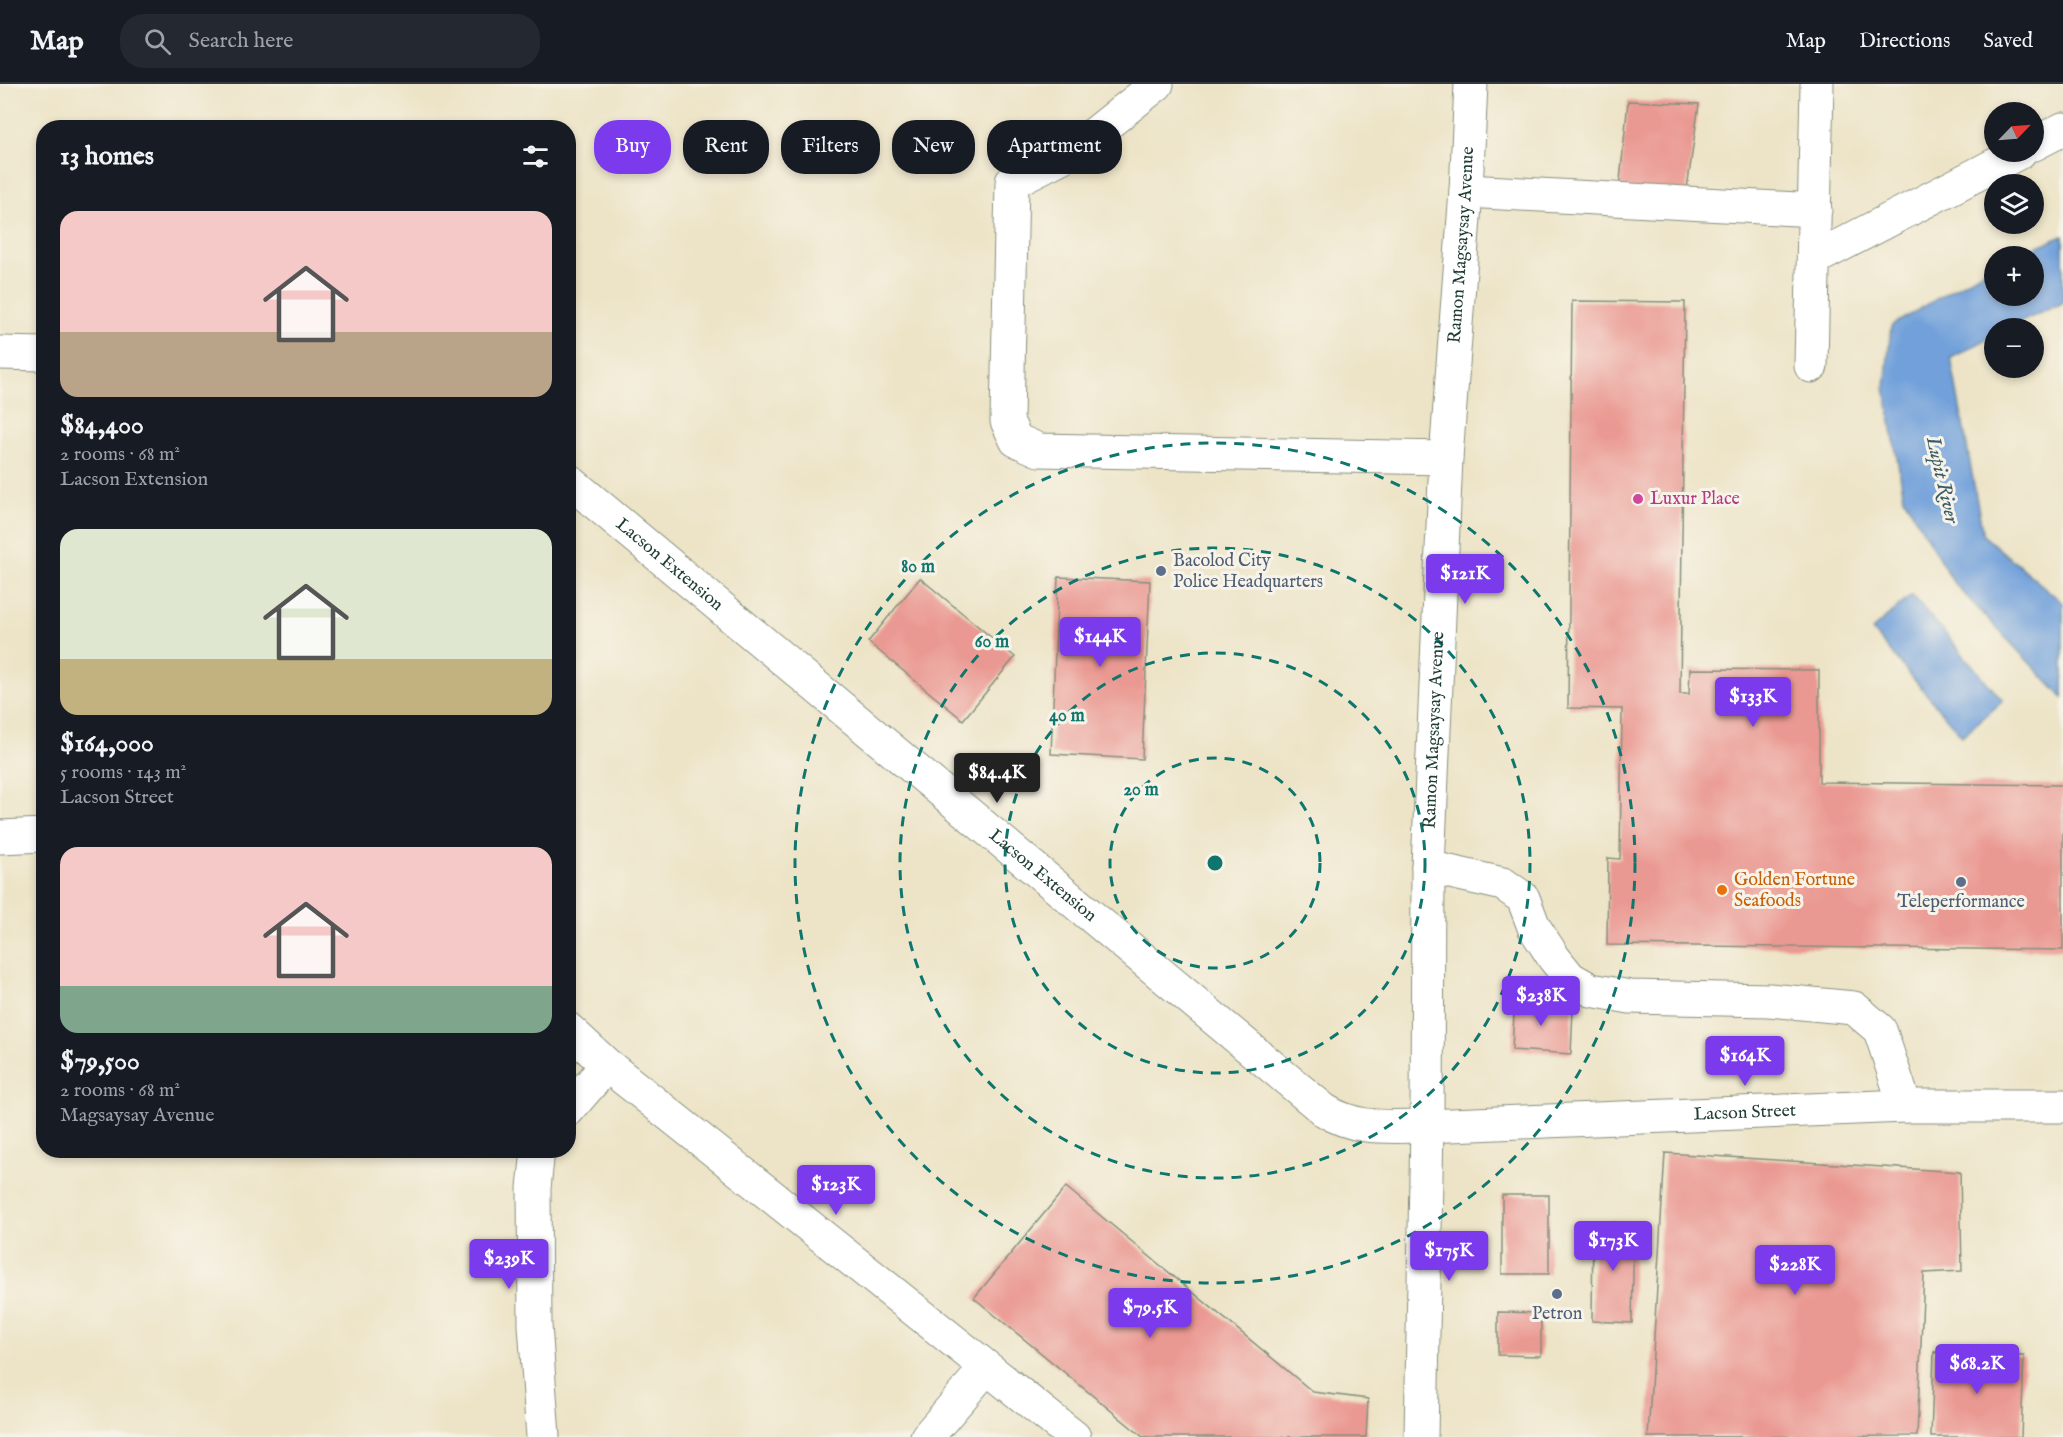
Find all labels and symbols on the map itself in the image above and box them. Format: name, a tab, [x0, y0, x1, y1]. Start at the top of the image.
north arrow	[1984, 102, 2044, 162]
street label: Ramon Magsaysay Avenue	[1443, 146, 1480, 344]
water label: Lupit River	[1920, 433, 1964, 527]
place label: Luxur Place	[1650, 488, 1740, 511]
marker: Luxur Place	[1631, 492, 1645, 506]
street label: Lacson Extension	[611, 513, 728, 616]
place label: Bacolod City Police Headquarters	[1173, 550, 1323, 594]
pin: $121K	[1423, 554, 1507, 605]
text: 80 m	[901, 556, 935, 579]
marker: Bacolod City Police Headquarters	[1154, 564, 1168, 578]
pin: $144K	[1058, 617, 1142, 668]
text: 60 m	[975, 631, 1009, 654]
street label: Ramon Magsaysay Avenue	[1418, 631, 1450, 829]
pin: $133K	[1711, 677, 1795, 728]
text: 40 m	[1049, 705, 1085, 728]
pin: $84.4K	[948, 753, 1046, 804]
text: 20 m	[1123, 779, 1159, 802]
street label: Lacson Extension	[984, 824, 1102, 927]
centre of rings	[1205, 853, 1225, 873]
place label: Golden Fortune Seafoods	[1734, 869, 1855, 913]
marker: Teleperformance	[1954, 875, 1968, 889]
marker: Golden Fortune Seafoods	[1715, 883, 1729, 897]
place label: Teleperformance	[1897, 891, 2025, 914]
pin: $238K	[1499, 976, 1583, 1027]
pin: $164K	[1703, 1036, 1787, 1087]
street label: Lacson Street	[1693, 1099, 1796, 1126]
pin: $123K	[794, 1165, 878, 1216]
pin: $173K	[1571, 1221, 1655, 1272]
pin: $175K	[1407, 1231, 1491, 1282]
pin: $239K	[467, 1239, 551, 1290]
pin: $228K	[1753, 1245, 1837, 1296]
marker: Petron	[1550, 1287, 1564, 1301]
pin: $79.5K	[1101, 1288, 1199, 1339]
place label: Petron	[1532, 1303, 1583, 1326]
pin: $68.2K	[1928, 1344, 2026, 1395]

